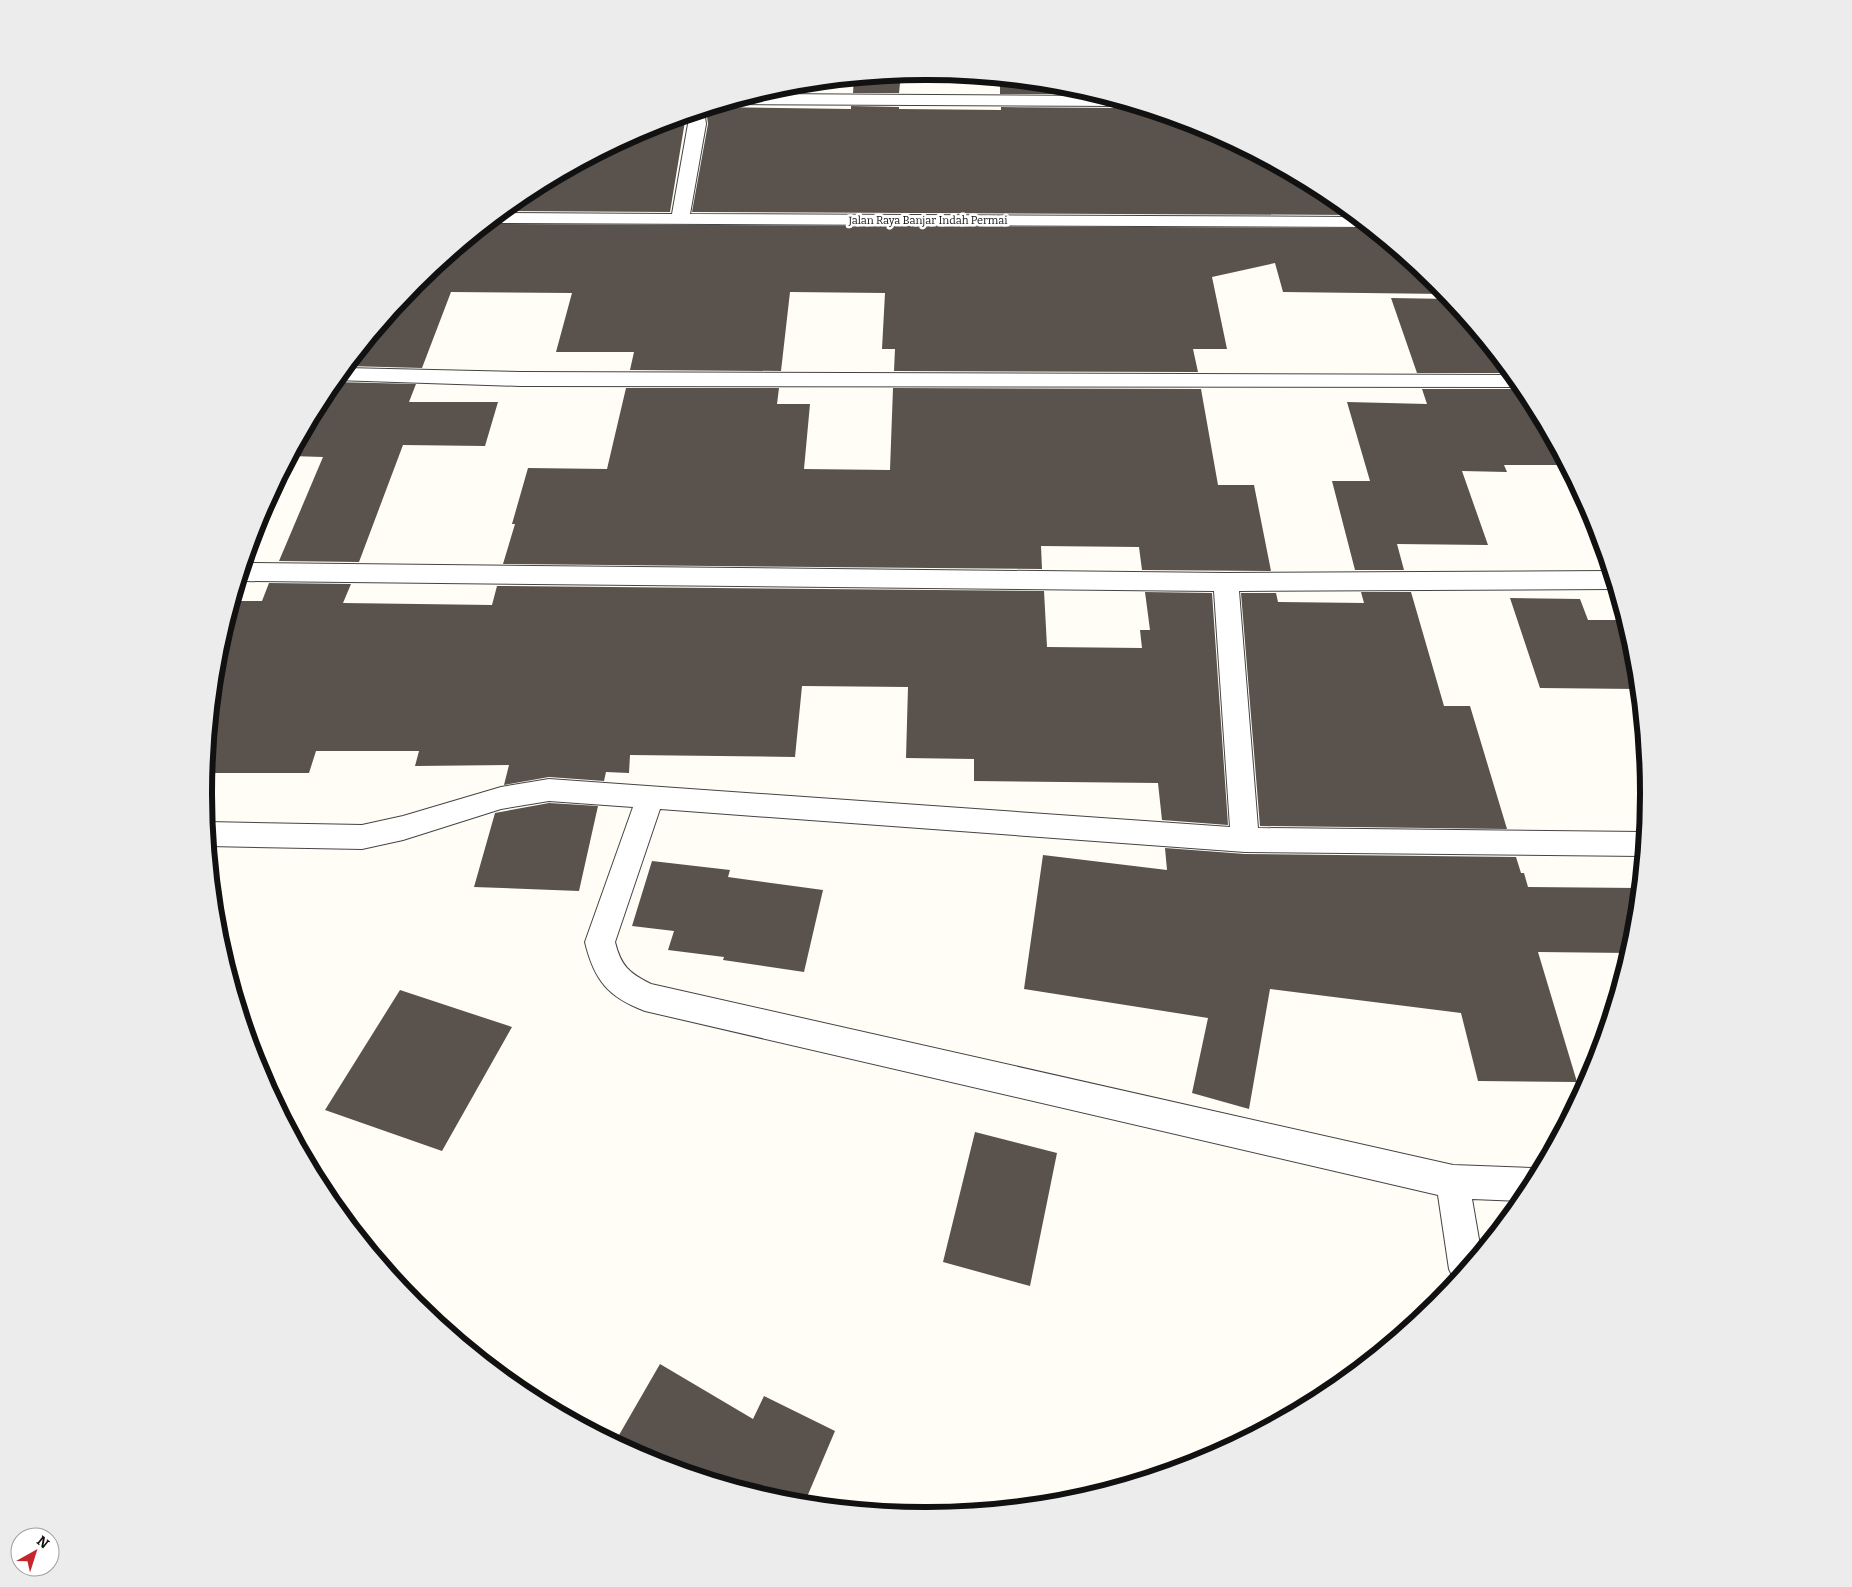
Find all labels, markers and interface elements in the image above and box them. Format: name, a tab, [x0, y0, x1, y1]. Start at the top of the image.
street label: Jalan Raya Banjar Indah Permai	[847, 214, 1008, 227]
north arrow	[10, 1527, 60, 1577]
text: N	[33, 1532, 53, 1552]

